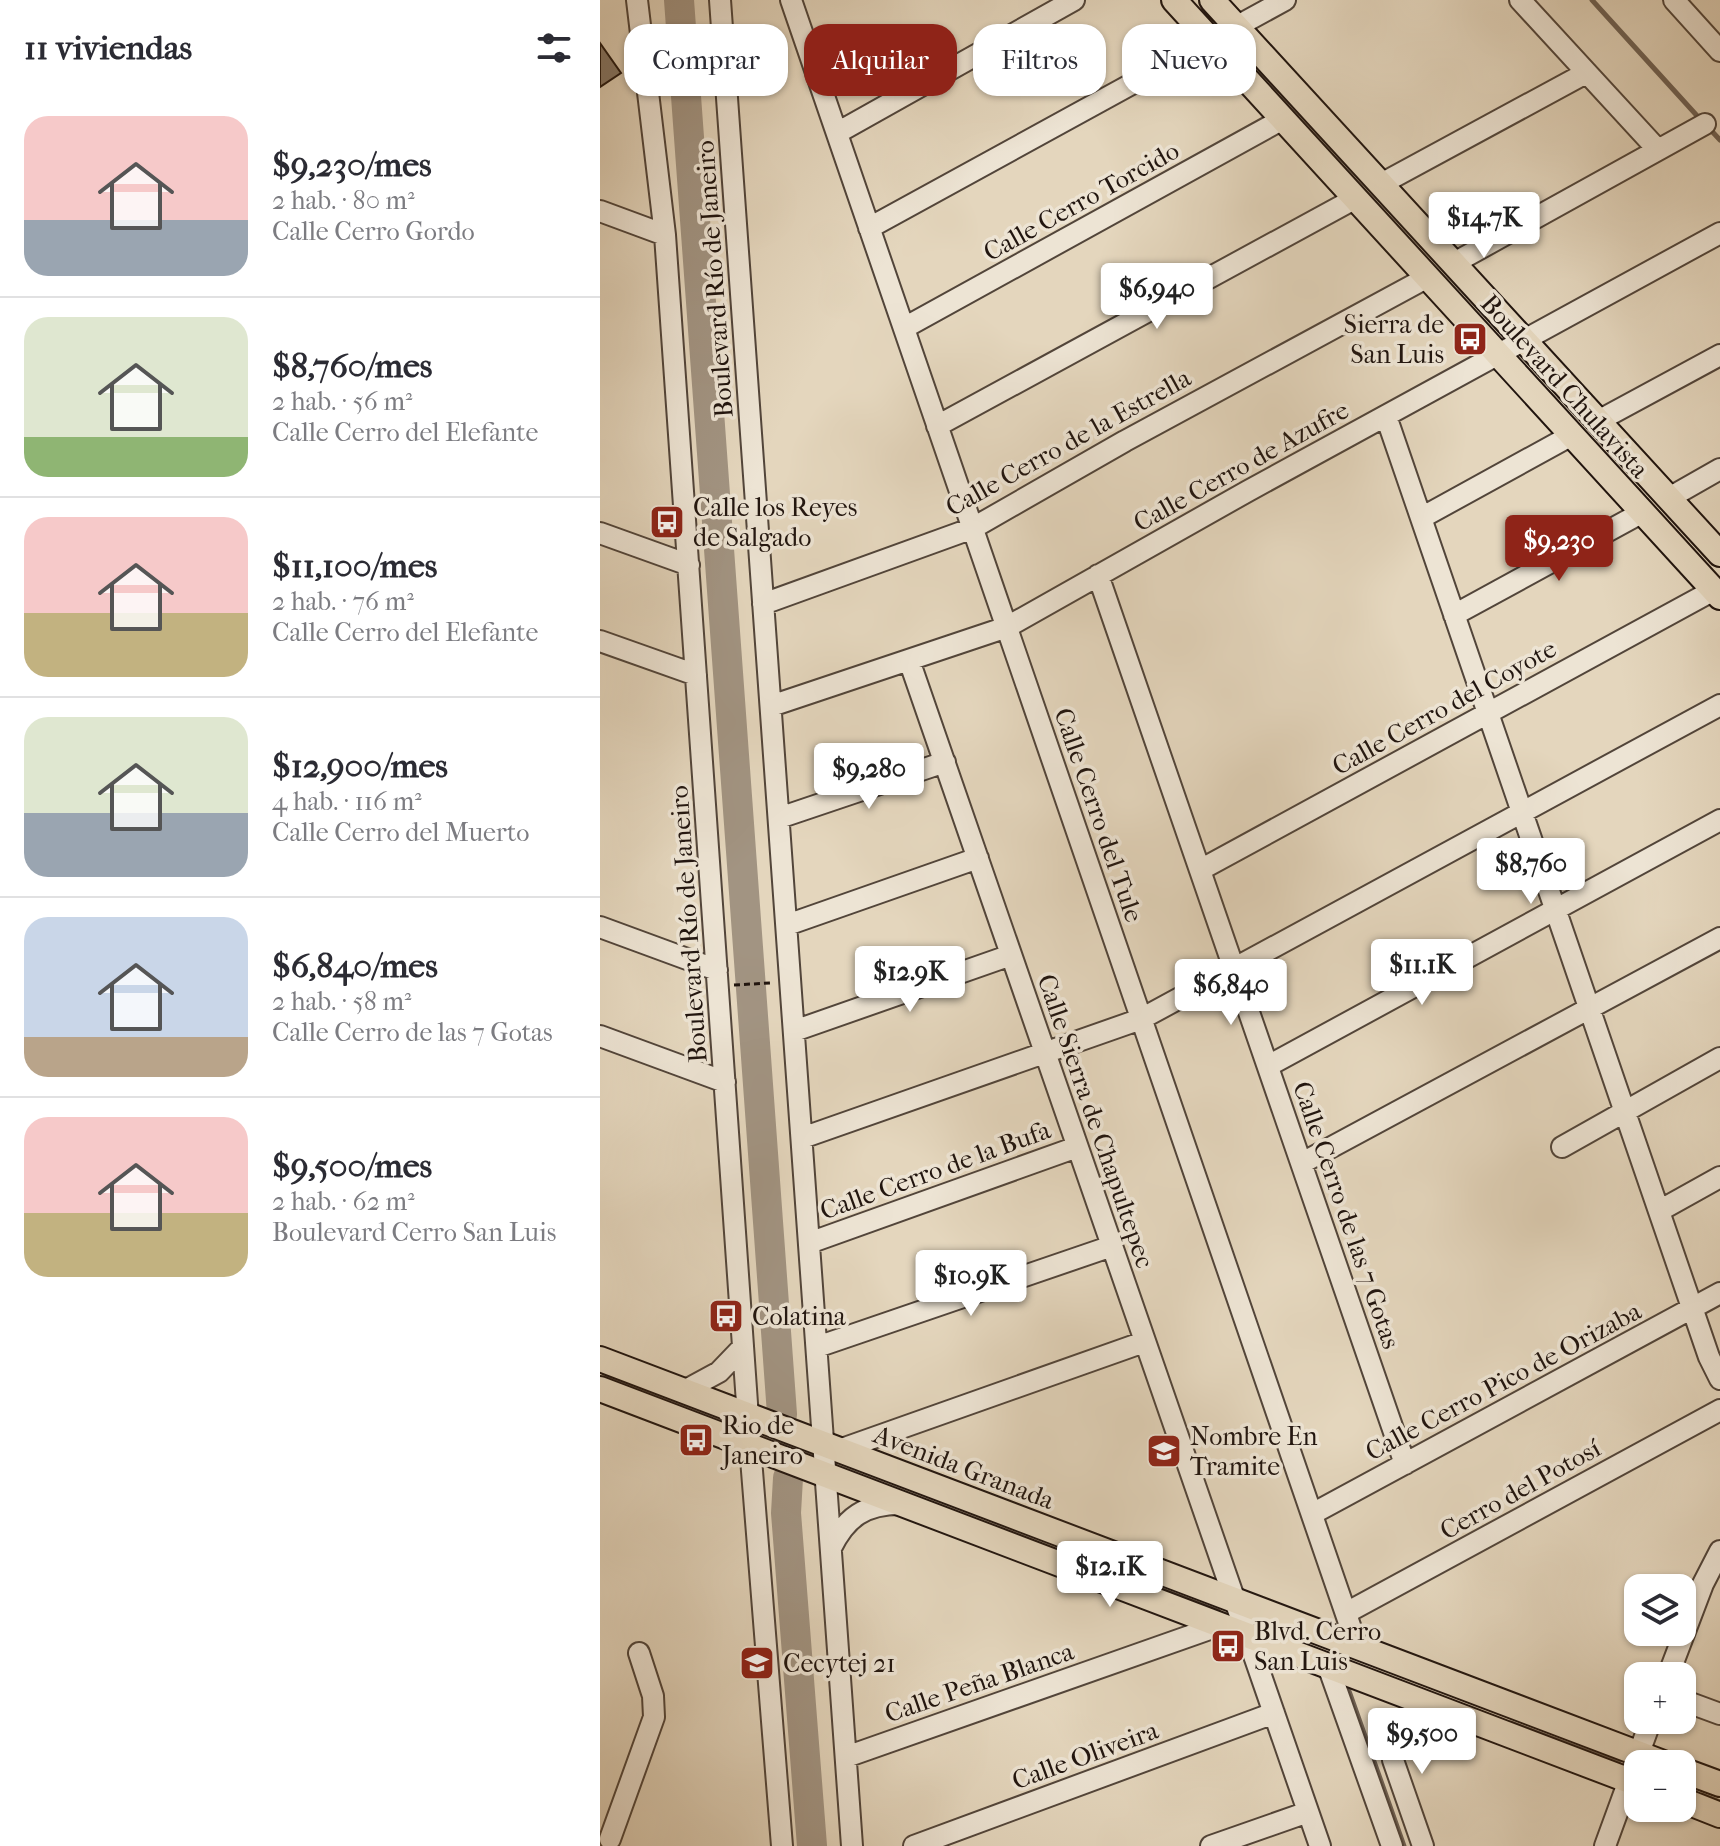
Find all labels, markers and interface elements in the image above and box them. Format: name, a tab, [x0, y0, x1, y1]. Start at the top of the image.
chip: Comprar	[624, 24, 788, 96]
chip: Alquilar	[804, 24, 957, 96]
chip: Filtros	[973, 24, 1106, 96]
chip: Nuevo	[1122, 24, 1256, 96]
icon: filters	[532, 26, 576, 70]
text: 11 viviendas	[24, 28, 192, 68]
street label: Calle Cerro Torcido	[978, 135, 1184, 268]
street label: Boulevard Río de Janeiro	[689, 139, 740, 419]
text: $9,230/mes	[272, 145, 432, 185]
icon: home	[88, 148, 184, 244]
text: 2 hab. · 80 m²	[272, 185, 415, 216]
pin: $14.7K	[1419, 192, 1549, 260]
text: $14.7K	[1447, 202, 1521, 233]
text: Calle Cerro Gordo	[272, 216, 475, 247]
pin: $6,940	[1092, 263, 1222, 331]
text: $6,940	[1119, 273, 1195, 304]
street label: Boulevard Chulavista	[1474, 288, 1656, 485]
place label: Sierra de San Luis	[1344, 309, 1444, 370]
bus stop icon: Sierra de San Luis	[1451, 320, 1489, 358]
text: $8,760/mes	[272, 346, 432, 386]
icon: home	[88, 349, 184, 445]
street label: Calle Cerro de la Estrella	[940, 362, 1197, 523]
text: 2 hab. · 56 m²	[272, 386, 412, 417]
street label: Calle Cerro de Azufre	[1128, 394, 1354, 538]
text: Calle Cerro del Elefante	[272, 417, 538, 448]
place label: Calle los Reyes de Salgado	[693, 492, 857, 553]
bus stop icon: Calle los Reyes de Salgado	[648, 503, 686, 541]
pin: $9,230	[1494, 515, 1624, 583]
text: $9,230	[1523, 525, 1595, 556]
text: $11,100/mes	[272, 546, 437, 586]
icon: home	[88, 549, 184, 645]
text: 2 hab. · 76 m²	[272, 586, 414, 617]
text: Calle Cerro del Elefante	[272, 617, 538, 648]
street label: Calle Cerro del Coyote	[1327, 633, 1562, 782]
street label: Calle Cerro del Tule	[1047, 704, 1150, 926]
pin: $9,280	[804, 743, 934, 811]
text: $12,900/mes	[272, 746, 448, 786]
icon: home	[88, 749, 184, 845]
text: $9,280	[832, 753, 906, 784]
street label: Boulevard Río de Janeiro	[663, 784, 714, 1064]
text: 4 hab. · 116 m²	[272, 786, 422, 817]
text: Calle Cerro del Muerto	[272, 817, 530, 848]
pin: $8,760	[1466, 838, 1596, 906]
text: $8,760	[1495, 848, 1567, 879]
pin: $11.1K	[1357, 939, 1487, 1007]
text: $6,840/mes	[272, 946, 438, 986]
pin: $12.9K	[845, 946, 975, 1014]
icon: home	[88, 949, 184, 1045]
text: $11.1K	[1389, 949, 1455, 980]
text: $12.9K	[873, 956, 947, 987]
pin: $6,840	[1166, 959, 1296, 1027]
text: $6,840	[1193, 969, 1269, 1000]
street label: Calle Sierra de Chapultepec	[1031, 970, 1160, 1272]
text: 2 hab. · 58 m²	[272, 986, 411, 1017]
text: Calle Cerro de las 7 Gotas	[272, 1017, 553, 1048]
street label: Calle Cerro de las 7 Gotas	[1286, 1077, 1407, 1353]
street label: Calle Cerro de la Bufa	[816, 1114, 1055, 1227]
text: $9,500/mes	[272, 1146, 432, 1186]
icon: home	[88, 1149, 184, 1245]
text: 2 hab. · 62 m²	[272, 1186, 415, 1217]
text: Boulevard Cerro San Luis	[272, 1217, 556, 1248]
pin: $10.9K	[906, 1250, 1036, 1318]
text: $10.9K	[934, 1260, 1008, 1291]
street label: Calle Cerro Pico de Orizaba	[1360, 1295, 1647, 1467]
bus stop icon: Colatina	[707, 1297, 745, 1335]
place label: Colatina	[752, 1301, 847, 1332]
place label: Rio de Janeiro	[720, 1410, 803, 1471]
street label: Avenida Granada	[868, 1418, 1059, 1516]
bus stop icon: Rio de Janeiro	[677, 1421, 715, 1459]
place label: Nombre En Tramite	[1190, 1421, 1318, 1482]
school or university icon: Nombre En Tramite	[1145, 1432, 1183, 1470]
street label: Cerro del Potosí	[1435, 1432, 1606, 1546]
pin: $12.1K	[1045, 1541, 1175, 1609]
text: $12.1K	[1075, 1551, 1145, 1582]
map controls	[1624, 1574, 1696, 1822]
button: layers	[1624, 1574, 1696, 1646]
place label: Blvd. Cerro San Luis	[1254, 1616, 1381, 1677]
bus stop icon: Blvd. Cerro San Luis	[1209, 1627, 1247, 1665]
street label: Calle Peña Blanca	[881, 1635, 1078, 1729]
school or university icon: Cecytej 21	[738, 1644, 776, 1682]
place label: Cecytej 21	[783, 1648, 896, 1679]
button: +	[1624, 1662, 1696, 1734]
pin: $9,500	[1357, 1708, 1487, 1776]
street label: Calle Oliveira	[1008, 1714, 1163, 1796]
text: $9,500	[1386, 1718, 1458, 1749]
button: −	[1624, 1750, 1696, 1822]

